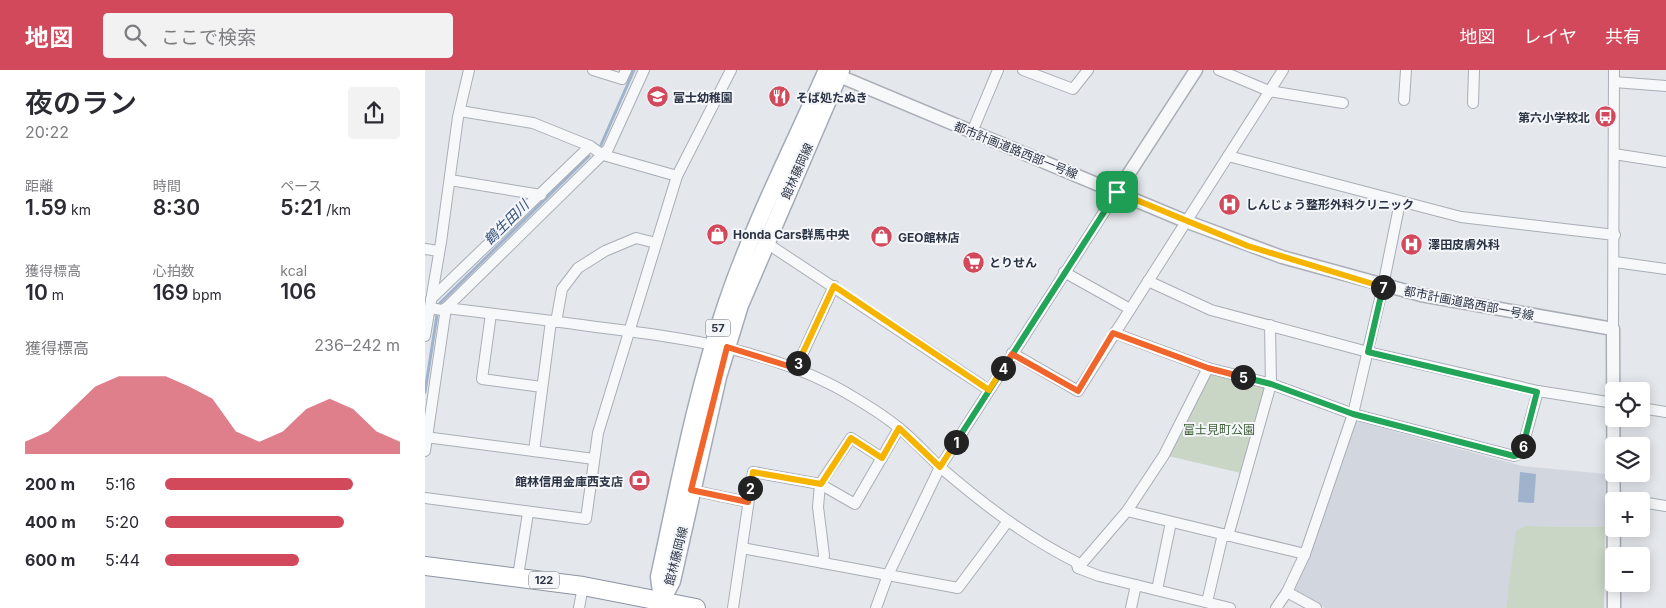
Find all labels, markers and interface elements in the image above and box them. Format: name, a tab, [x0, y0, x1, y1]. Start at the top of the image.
search box	[103, 13, 453, 58]
icon: search	[121, 21, 149, 49]
text: 地図	[25, 23, 73, 52]
text: ここで検索	[161, 26, 256, 49]
text: 地図	[1460, 26, 1496, 47]
text: レイヤ	[1524, 26, 1577, 47]
text: 共有	[1605, 26, 1641, 47]
school or university icon: 富士幼稚園	[645, 85, 669, 109]
restaurant icon: そば処たぬき	[768, 85, 792, 109]
text: 夜のラン	[25, 86, 137, 120]
button: share	[348, 87, 400, 139]
place label: 富士幼稚園	[673, 90, 733, 105]
place label: そば処たぬき	[796, 90, 868, 105]
bus stop icon: 第六小学校北	[1594, 105, 1618, 129]
place label: 第六小学校北	[1518, 110, 1590, 125]
street label: 都市計画道路西部一号線	[952, 118, 1080, 182]
text: 20:22	[25, 122, 69, 142]
street label: 館林藤岡線	[778, 141, 816, 201]
pin	[1096, 171, 1138, 213]
text: 距離	[25, 177, 53, 194]
text: 時間	[153, 177, 181, 194]
text: ペース	[280, 177, 322, 194]
icon: arrive	[1103, 178, 1131, 206]
hospital icon: しんじょう整形外科クリニック	[1218, 192, 1242, 216]
text: 1.59	[25, 195, 67, 220]
text: 8:30	[153, 195, 200, 220]
text: 5:21	[280, 195, 322, 220]
water label: 鶴生田川	[480, 195, 533, 248]
place label: しんじょう整形外科クリニック	[1246, 197, 1414, 212]
text: km	[67, 201, 91, 218]
text: /km	[322, 201, 351, 218]
shop icon: Honda Cars群馬中央	[705, 222, 729, 246]
shop icon: GEO館林店	[870, 225, 894, 249]
place label: Honda Cars群馬中央	[733, 227, 850, 242]
place label: GEO館林店	[898, 230, 960, 245]
hospital icon: 澤田皮膚外科	[1400, 232, 1424, 256]
place label: 澤田皮膚外科	[1428, 237, 1500, 252]
supermarket icon: とりせん	[961, 250, 985, 274]
place label: とりせん	[989, 255, 1037, 270]
text: 獲得標高	[25, 262, 81, 279]
text: 心拍数	[153, 262, 195, 279]
text: kcal	[280, 262, 307, 279]
pin: 7	[1371, 274, 1395, 300]
text: 106	[280, 279, 317, 304]
text: 7	[1379, 279, 1388, 296]
text: 10	[25, 280, 48, 305]
text: 169	[153, 280, 188, 305]
street label: 都市計画道路西部一号線	[1403, 283, 1535, 323]
text: m	[48, 286, 64, 303]
text: bpm	[188, 286, 222, 303]
road number: 57	[705, 320, 731, 336]
text: 236–242 m	[314, 335, 400, 355]
text: 獲得標高	[25, 338, 89, 358]
pin: 3	[785, 350, 811, 376]
text: 3	[794, 355, 803, 372]
pin: 4	[991, 356, 1015, 380]
text: 4	[999, 360, 1008, 377]
pin: 5	[1231, 364, 1255, 390]
text: 5	[1239, 369, 1248, 386]
map controls	[1605, 382, 1650, 592]
button: locate	[1605, 382, 1650, 427]
park label: 富士見町公園	[1183, 422, 1255, 437]
pin: 1	[943, 430, 969, 454]
text: 1	[953, 434, 960, 451]
pin: 6	[1511, 434, 1535, 458]
button: layers	[1605, 437, 1650, 482]
text: 6	[1519, 438, 1528, 455]
bank icon: 館林信用金庫西支店	[627, 469, 651, 493]
text: 200 m	[25, 474, 75, 494]
text: 5:16	[105, 474, 136, 494]
place label: 館林信用金庫西支店	[515, 474, 623, 489]
pin: 2	[737, 476, 763, 500]
text: 2	[746, 480, 755, 497]
button: +	[1605, 492, 1650, 537]
text: 400 m	[25, 512, 76, 532]
text: 5:20	[105, 512, 139, 532]
street label: 館林藤岡線	[661, 525, 691, 587]
button: −	[1605, 547, 1650, 592]
text: 600 m	[25, 550, 75, 570]
text: 5:44	[105, 550, 140, 570]
road number: 122	[529, 572, 559, 588]

